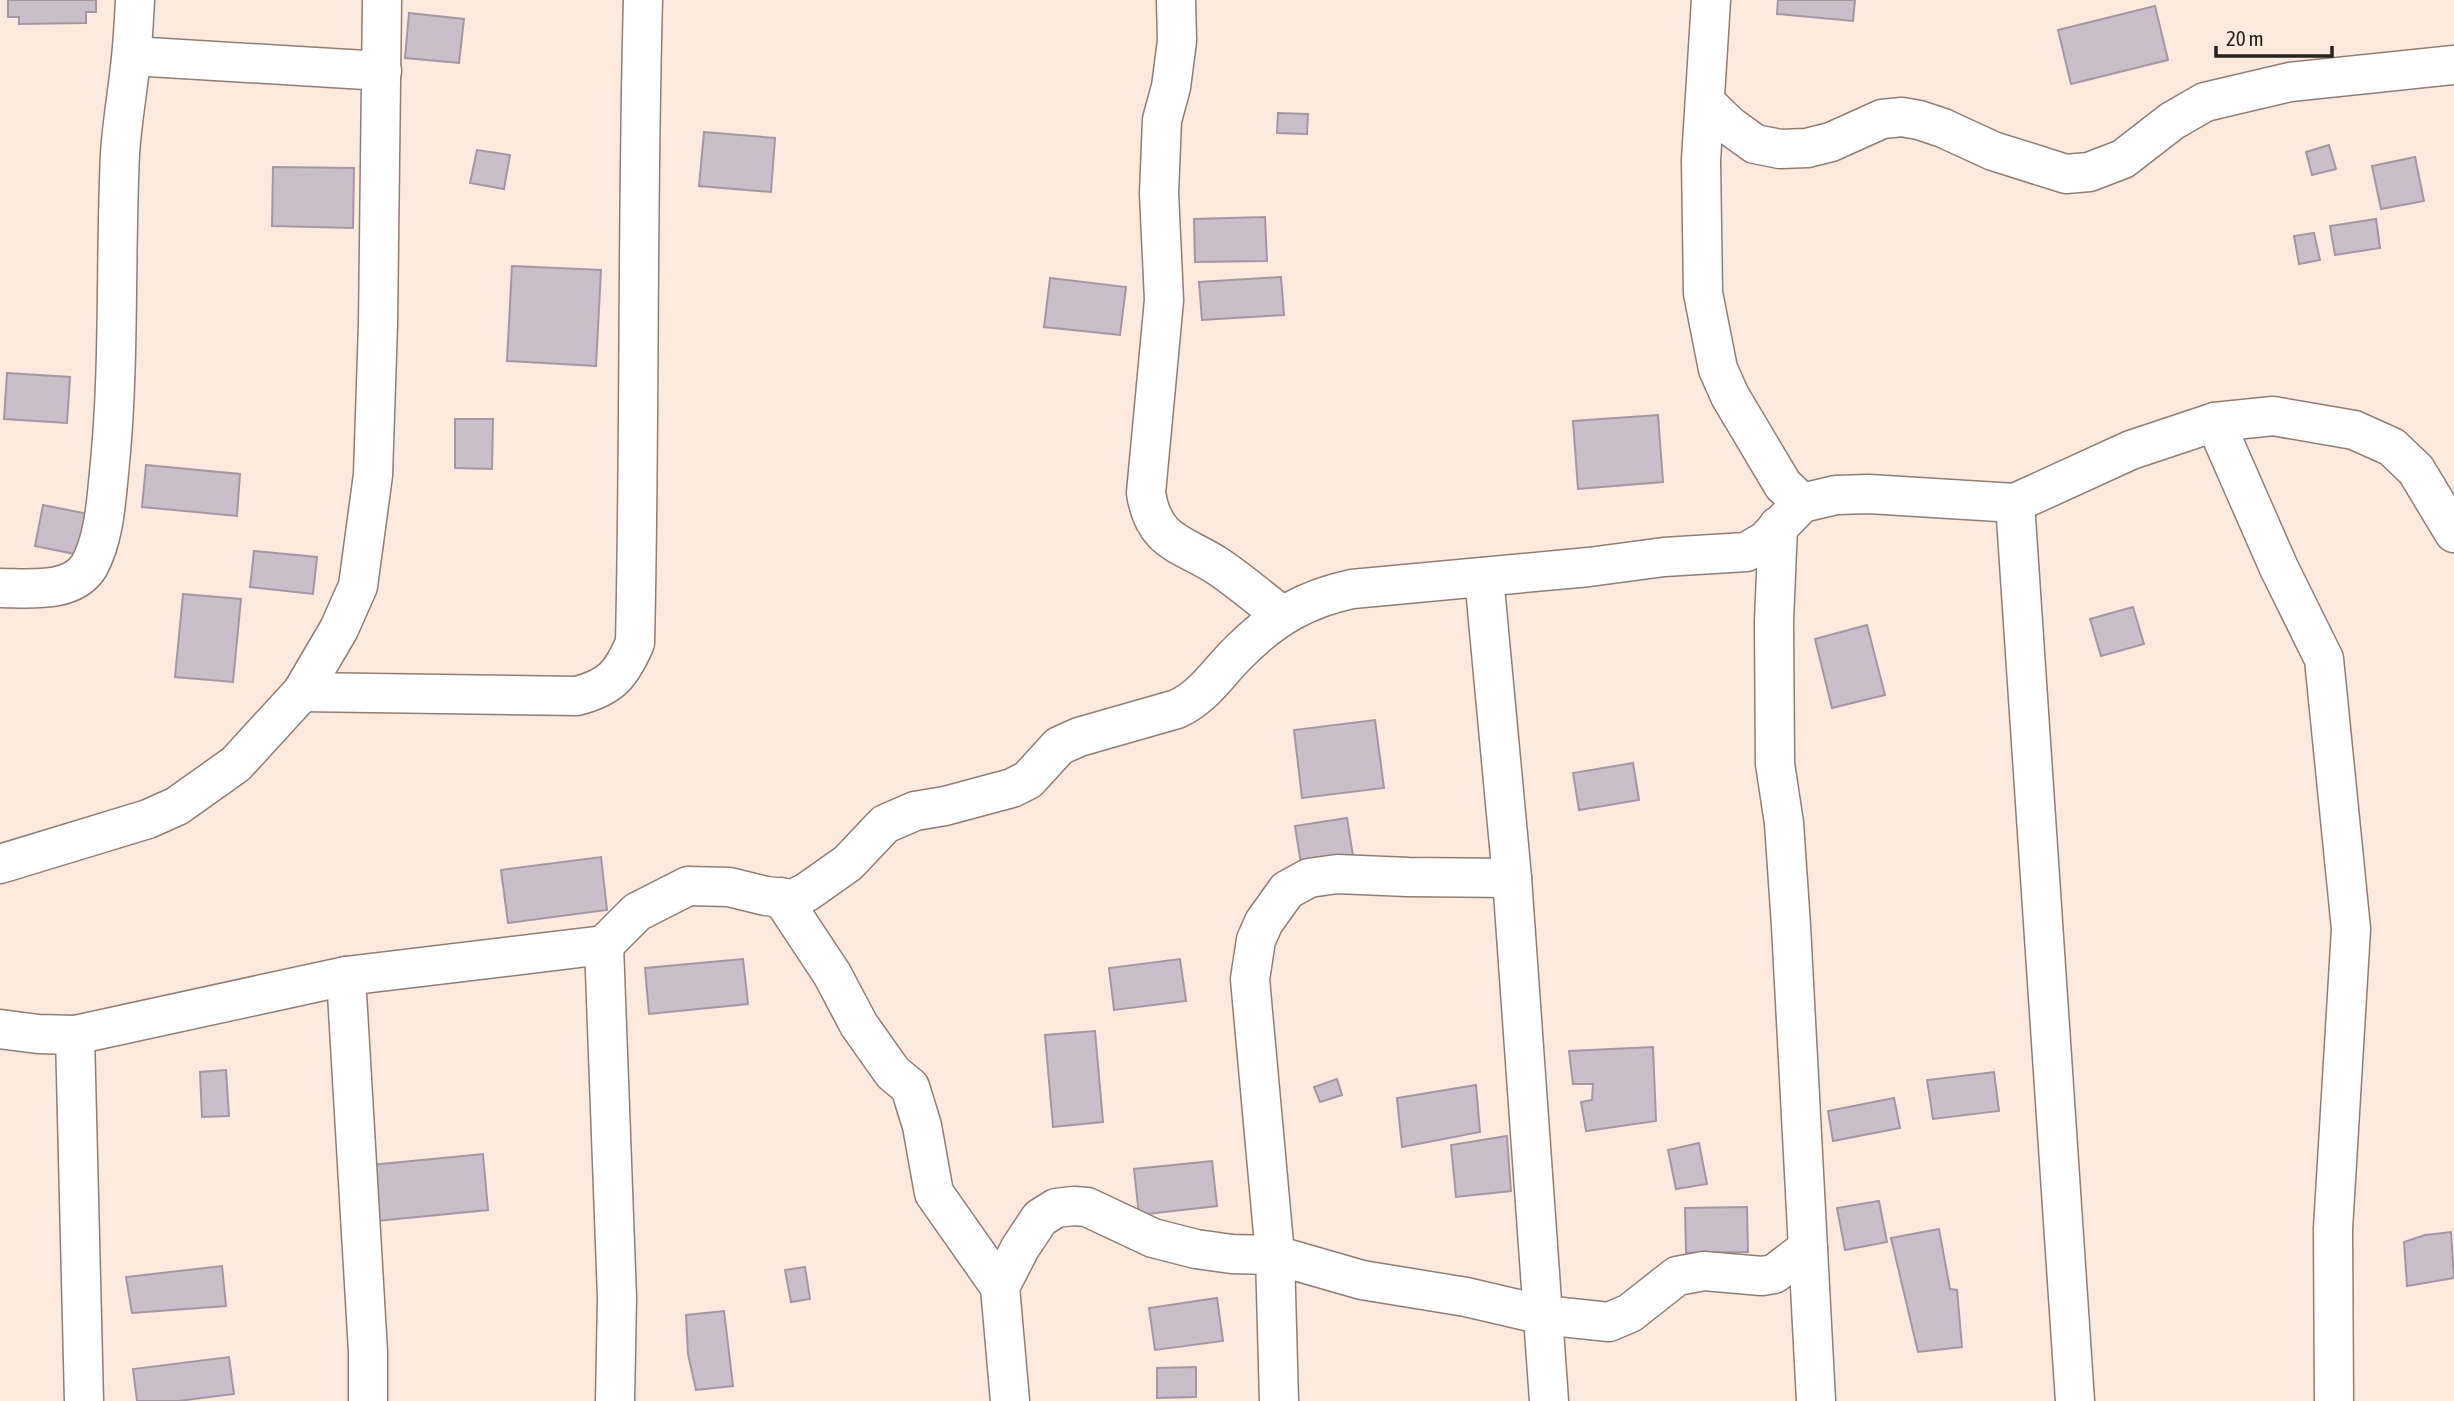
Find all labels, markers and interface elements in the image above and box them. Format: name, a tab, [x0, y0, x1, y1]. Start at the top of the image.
scale bar	[2216, 14, 2332, 58]
text: 20 m	[2226, 26, 2264, 50]

